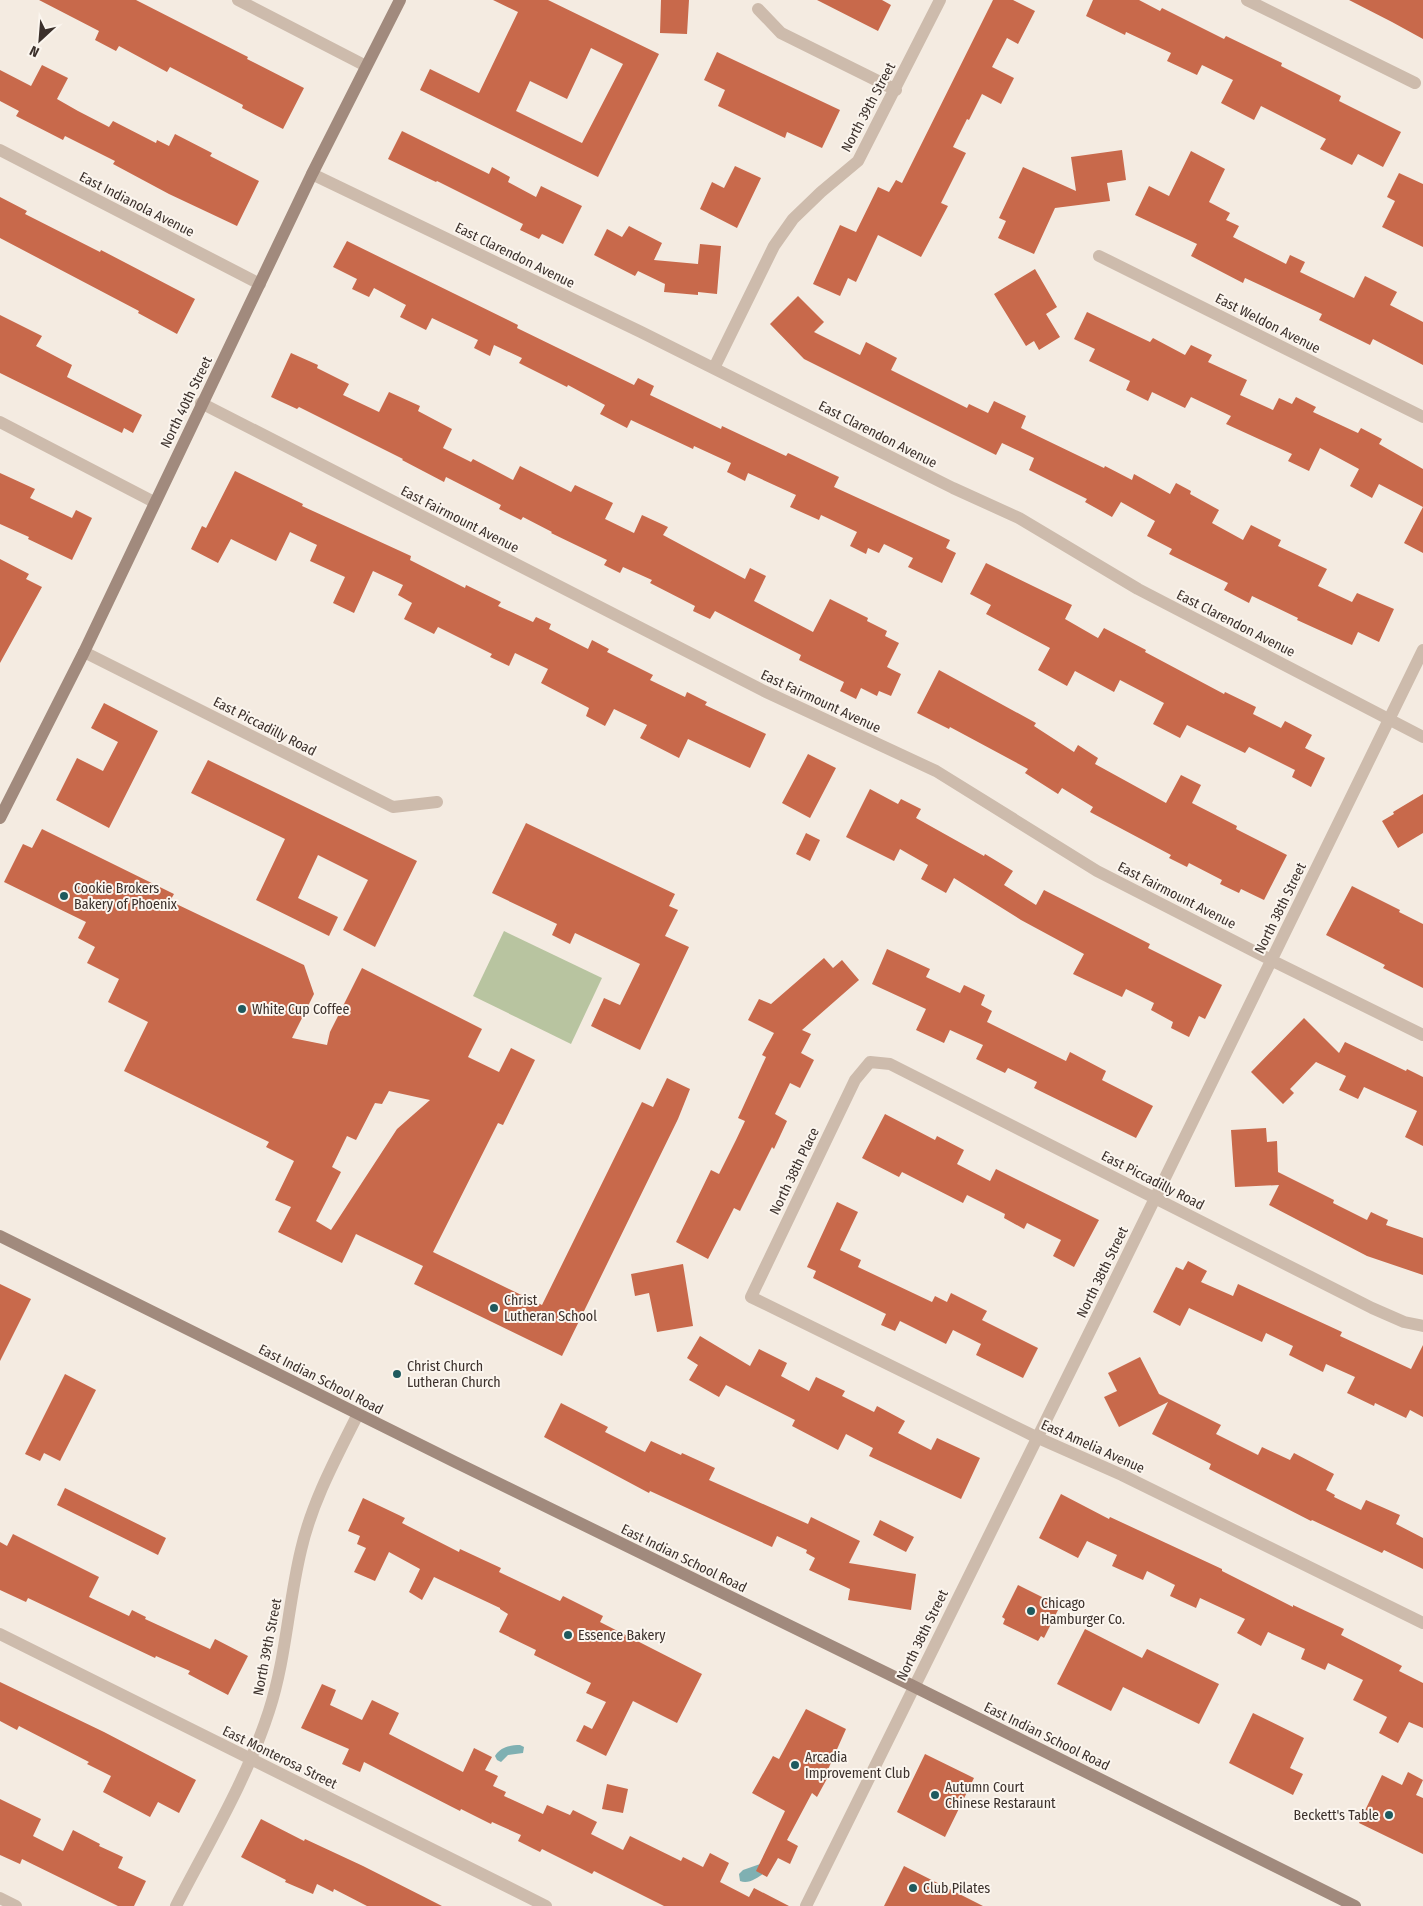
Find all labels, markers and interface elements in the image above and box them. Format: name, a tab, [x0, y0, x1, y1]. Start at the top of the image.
north arrow	[15, 15, 65, 65]
text: N	[27, 42, 42, 61]
street label: North 39th Street	[838, 59, 899, 155]
street label: East Indianola Avenue	[77, 168, 197, 241]
street label: East Clarendon Avenue	[452, 219, 577, 292]
street label: East Weldon Avenue	[1212, 290, 1323, 357]
street label: North 40th Street	[157, 353, 216, 451]
street label: East Clarendon Avenue	[816, 397, 940, 472]
street label: East Fairmount Avenue	[398, 482, 522, 557]
street label: East Clarendon Avenue	[1174, 586, 1298, 661]
street label: East Fairmount Avenue	[758, 666, 884, 737]
street label: East Piccadilly Road	[211, 693, 319, 760]
street label: East Fairmount Avenue	[1115, 858, 1239, 933]
street label: North 38th Street	[1251, 860, 1310, 956]
place label: Cookie Brokers Bakery of Phoenix	[74, 880, 178, 913]
marker: Cookie Brokers Bakery of Phoenix	[58, 890, 70, 902]
place label: White Cup Coffee	[252, 1001, 349, 1018]
marker: White Cup Coffee	[236, 1003, 248, 1015]
street label: North 38th Place	[766, 1125, 823, 1218]
street label: East Piccadilly Road	[1099, 1147, 1207, 1214]
street label: North 38th Street	[1073, 1224, 1132, 1320]
place label: Christ Lutheran School	[504, 1292, 597, 1325]
marker: Christ Lutheran School	[488, 1302, 500, 1314]
street label: East Indian School Road	[256, 1341, 386, 1418]
place label: Christ Church Lutheran Church	[407, 1358, 501, 1391]
marker: Christ Church Lutheran Church	[391, 1368, 403, 1380]
street label: East Amelia Avenue	[1038, 1416, 1147, 1477]
street label: East Indian School Road	[618, 1521, 749, 1596]
street label: North 38th Street	[893, 1587, 952, 1683]
place label: Chicago Hamburger Co.	[1041, 1595, 1125, 1628]
street label: North 39th Street	[250, 1597, 285, 1697]
marker: Chicago Hamburger Co.	[1025, 1605, 1037, 1617]
place label: Essence Bakery	[578, 1627, 666, 1644]
marker: Essence Bakery	[562, 1629, 574, 1641]
street label: East Indian School Road	[981, 1699, 1112, 1774]
street label: East Monterosa Street	[220, 1722, 340, 1793]
place label: Arcadia Improvement Club	[805, 1749, 910, 1782]
marker: Arcadia Improvement Club	[789, 1759, 801, 1771]
place label: Autumn Court Chinese Restaraunt	[945, 1779, 1056, 1812]
marker: Autumn Court Chinese Restaraunt	[929, 1789, 941, 1801]
place label: Beckett's Table	[1294, 1807, 1379, 1824]
marker: Beckett's Table	[1383, 1809, 1395, 1821]
place label: Club Pilates	[923, 1880, 990, 1897]
marker: Club Pilates	[907, 1882, 919, 1894]

